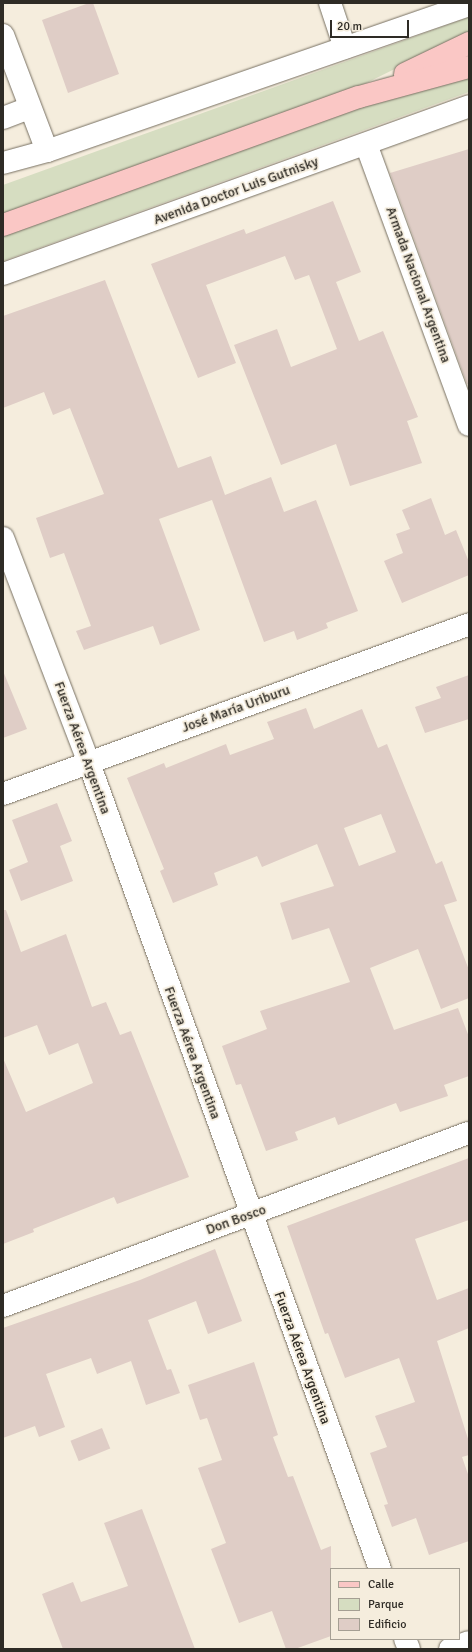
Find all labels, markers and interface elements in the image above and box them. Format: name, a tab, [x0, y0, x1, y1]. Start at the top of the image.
scale bar	[332, 12, 411, 38]
text: 20 m	[337, 19, 362, 34]
street label: Avenida Doctor Luis Gutnisky	[151, 153, 321, 229]
street label: Armada Nacional Argentina	[382, 205, 454, 365]
street label: Fuerza Aérea Argentina	[50, 679, 114, 817]
street label: José María Uriburu	[180, 682, 292, 736]
street label: Fuerza Aérea Argentina	[160, 984, 224, 1122]
street label: Don Bosco	[204, 1201, 268, 1239]
street label: Fuerza Aérea Argentina	[270, 1289, 334, 1427]
legend	[330, 1568, 460, 1640]
text: Calle	[368, 1577, 394, 1592]
text: Parque	[368, 1597, 404, 1612]
text: Edificio	[368, 1617, 406, 1632]

